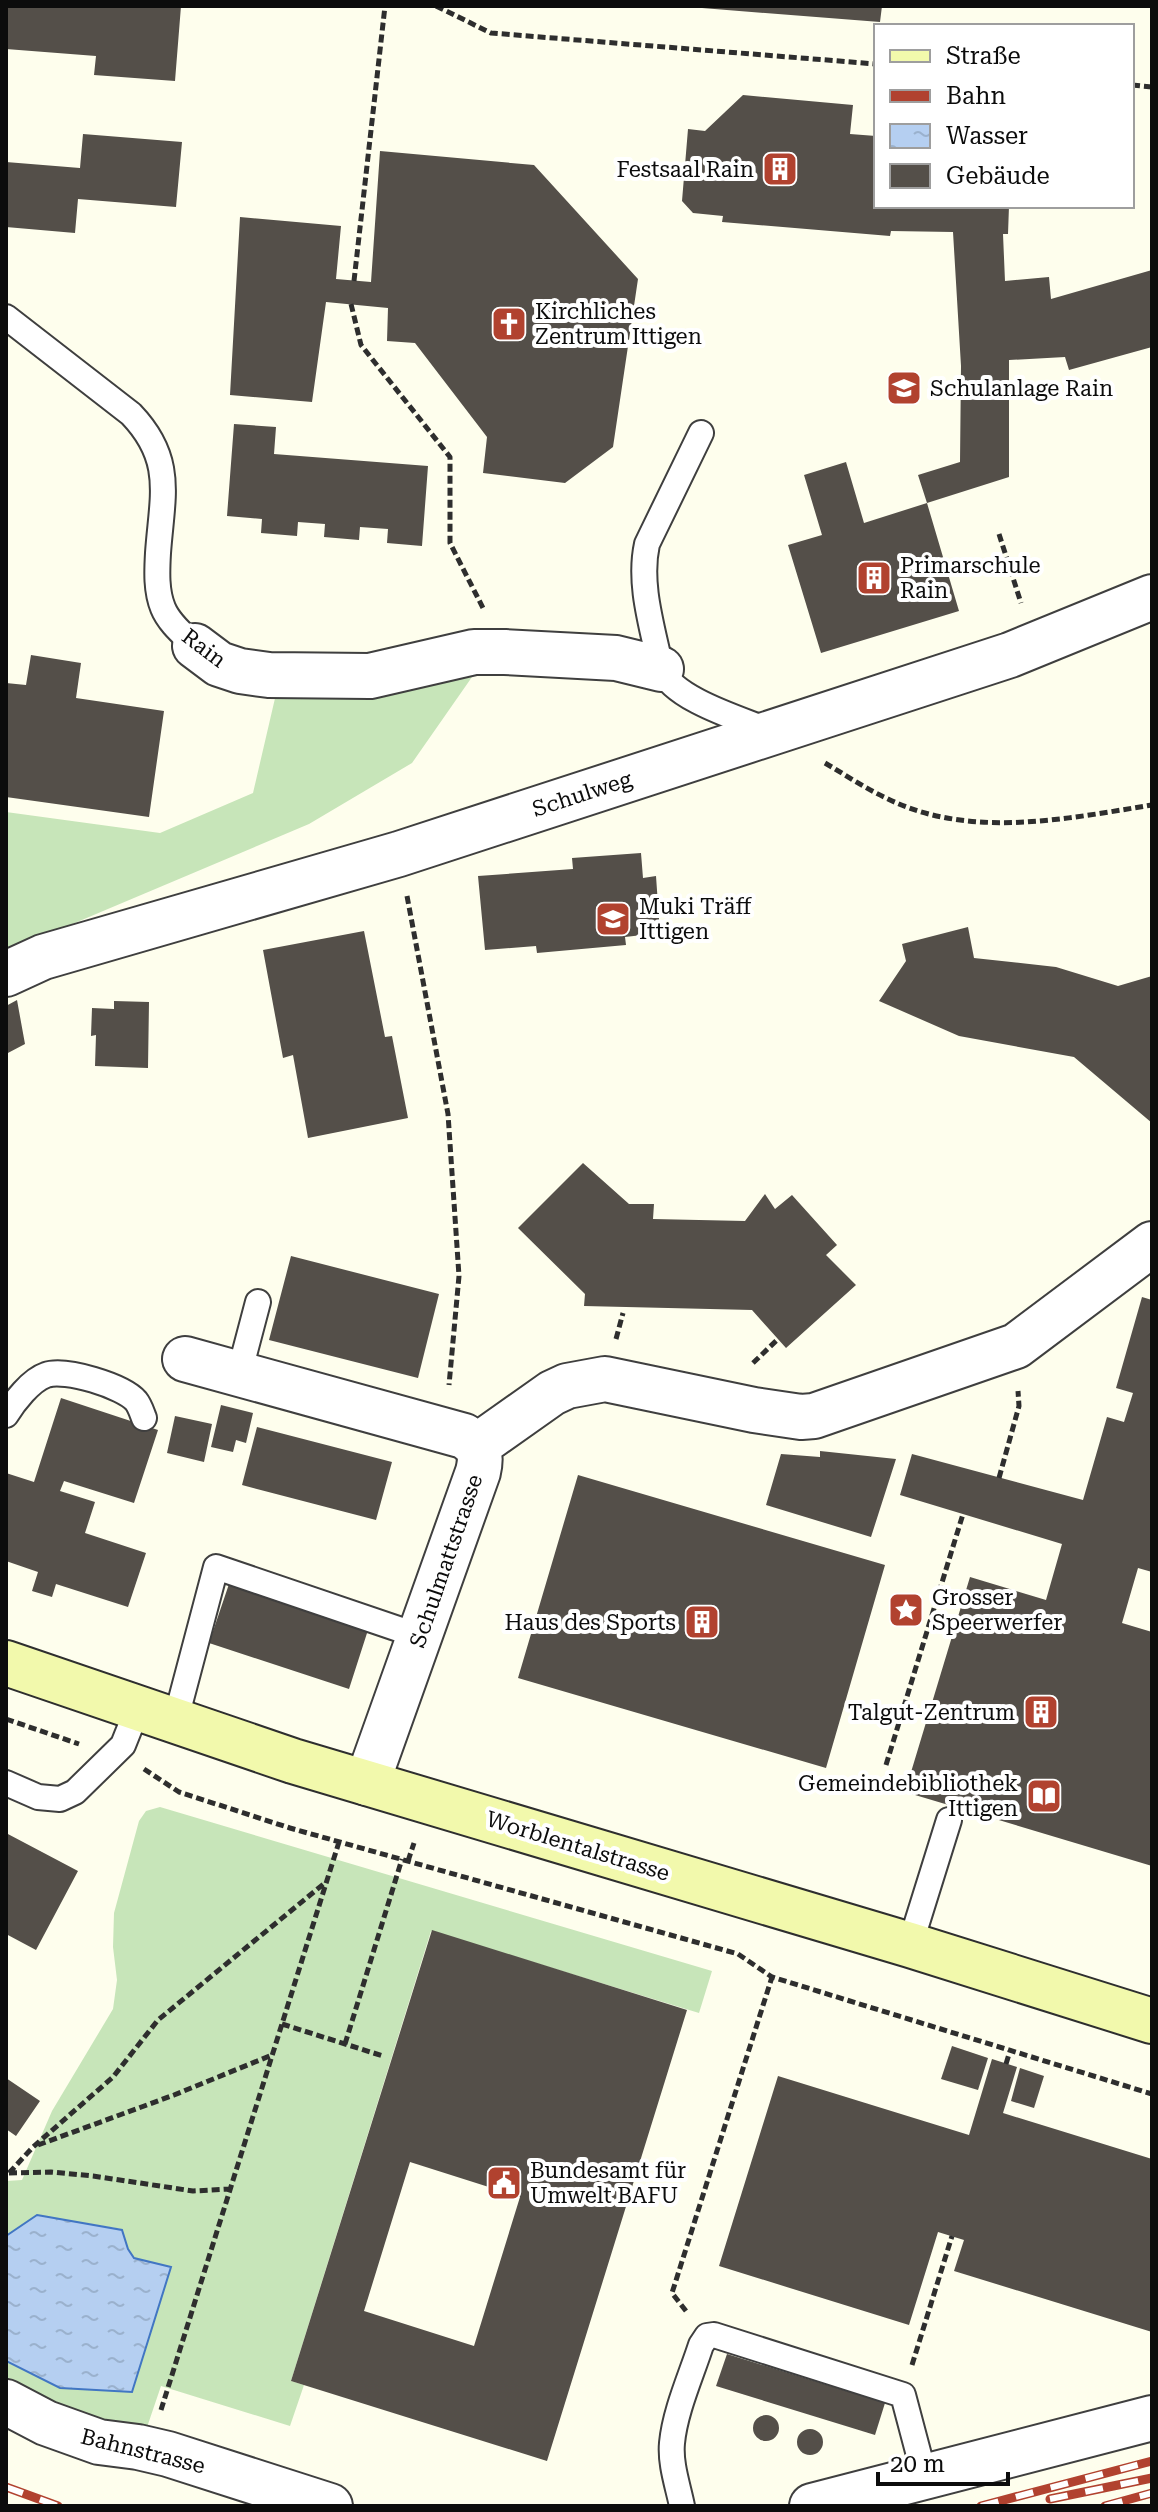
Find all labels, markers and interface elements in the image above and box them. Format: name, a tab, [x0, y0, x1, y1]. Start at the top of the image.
legend	[874, 24, 1134, 208]
text: Straße	[946, 42, 1021, 70]
text: Bahn	[946, 82, 1006, 110]
text: Wasser	[946, 122, 1028, 150]
building icon: Festsaal Rain	[761, 150, 799, 188]
place label: Festsaal Rain	[617, 157, 754, 182]
text: Gebäude	[946, 162, 1050, 190]
place label: Kirchliches Zentrum Ittigen	[535, 299, 702, 349]
church icon: Kirchliches Zentrum Ittigen	[490, 305, 528, 343]
school or university icon: Schulanlage Rain	[885, 369, 923, 407]
place label: Schulanlage Rain	[930, 376, 1113, 401]
place label: Primarschule Rain	[900, 553, 1041, 603]
building icon: Primarschule Rain	[855, 559, 893, 597]
street label: Rain	[177, 624, 231, 672]
street label: Schulweg	[529, 766, 635, 822]
place label: Muki Träff Ittigen	[639, 894, 752, 944]
school or university icon: Muki Träff Ittigen	[594, 900, 632, 938]
street label: Schulmattstrasse	[405, 1471, 487, 1651]
place label: Grosser Speerwerfer	[932, 1585, 1062, 1635]
place icon: Grosser Speerwerfer	[887, 1591, 925, 1629]
building icon: Haus des Sports	[683, 1603, 721, 1641]
place label: Haus des Sports	[505, 1610, 676, 1635]
building icon: Talgut-Zentrum	[1022, 1693, 1060, 1731]
place label: Talgut-Zentrum	[848, 1700, 1015, 1725]
place label: Gemeindebibliothek Ittigen	[798, 1771, 1018, 1821]
library icon: Gemeindebibliothek Ittigen	[1025, 1777, 1063, 1815]
street label: Worblentalstrasse	[483, 1806, 673, 1886]
place label: Bundesamt für Umwelt BAFU	[530, 2158, 686, 2208]
public building icon: Bundesamt für Umwelt BAFU	[485, 2164, 523, 2202]
street label: Bahnstrasse	[78, 2423, 208, 2479]
scale bar	[878, 2436, 1008, 2486]
text: 20 m	[890, 2450, 945, 2478]

